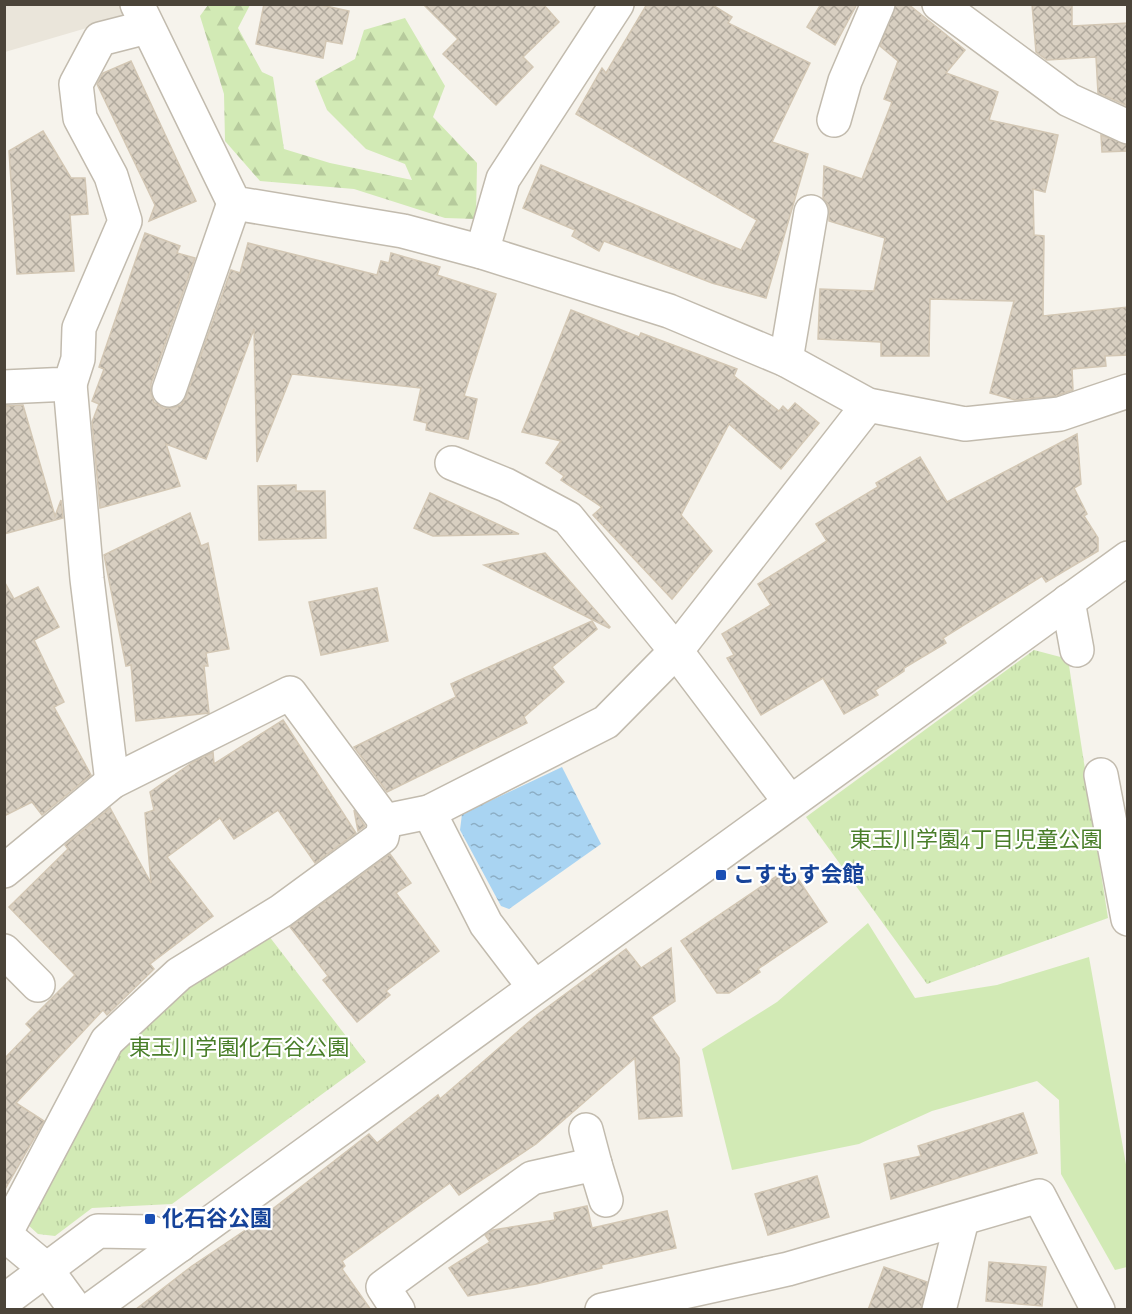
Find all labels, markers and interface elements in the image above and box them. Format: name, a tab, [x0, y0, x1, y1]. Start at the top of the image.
park label: 東玉川学園4丁目児童公園	[850, 828, 1102, 851]
place label: こすもす会館	[733, 863, 865, 886]
marker: こすもす会館	[714, 868, 728, 882]
park label: 東玉川学園化石谷公園	[129, 1036, 349, 1059]
place label: 化石谷公園	[162, 1207, 272, 1230]
marker: 化石谷公園	[143, 1212, 157, 1226]

